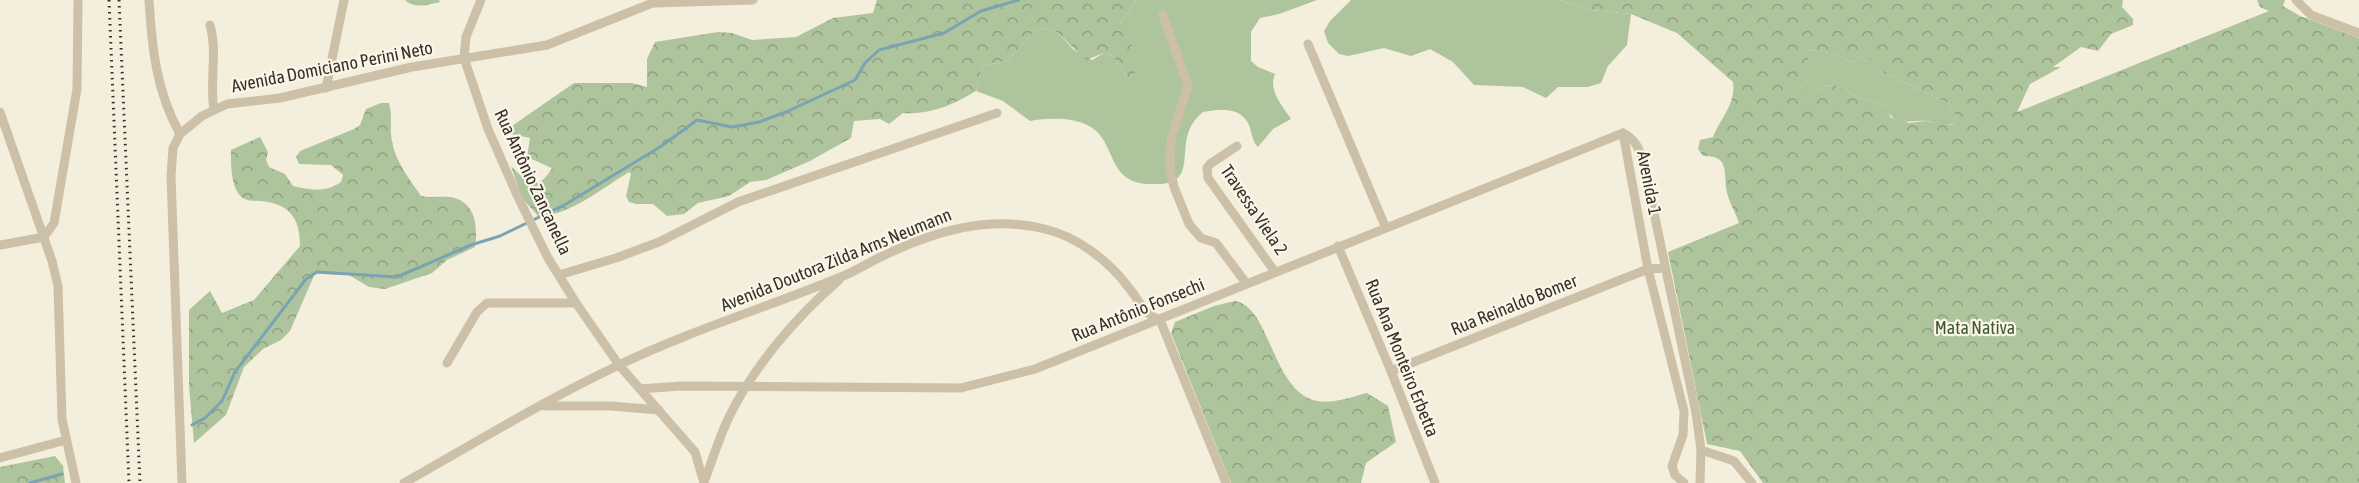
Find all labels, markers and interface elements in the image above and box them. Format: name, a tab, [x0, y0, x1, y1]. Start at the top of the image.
street label: Avenida Domiciano Perini Neto	[229, 37, 434, 96]
street label: Rua Antônio Zancanella	[490, 106, 576, 258]
street label: Avenida 1	[1633, 149, 1666, 217]
street label: Travessa Viela 2	[1217, 161, 1292, 259]
street label: Avenida Doutora Zilda Arns Neumann	[717, 204, 954, 316]
street label: Rua Reinaldo Bomer	[1448, 269, 1581, 339]
street label: Rua Antônio Fonsechi	[1068, 273, 1207, 346]
street label: Rua Ana Monteiro Erbetta	[1361, 276, 1444, 440]
park label: Mata Nativa	[1935, 317, 2015, 338]

